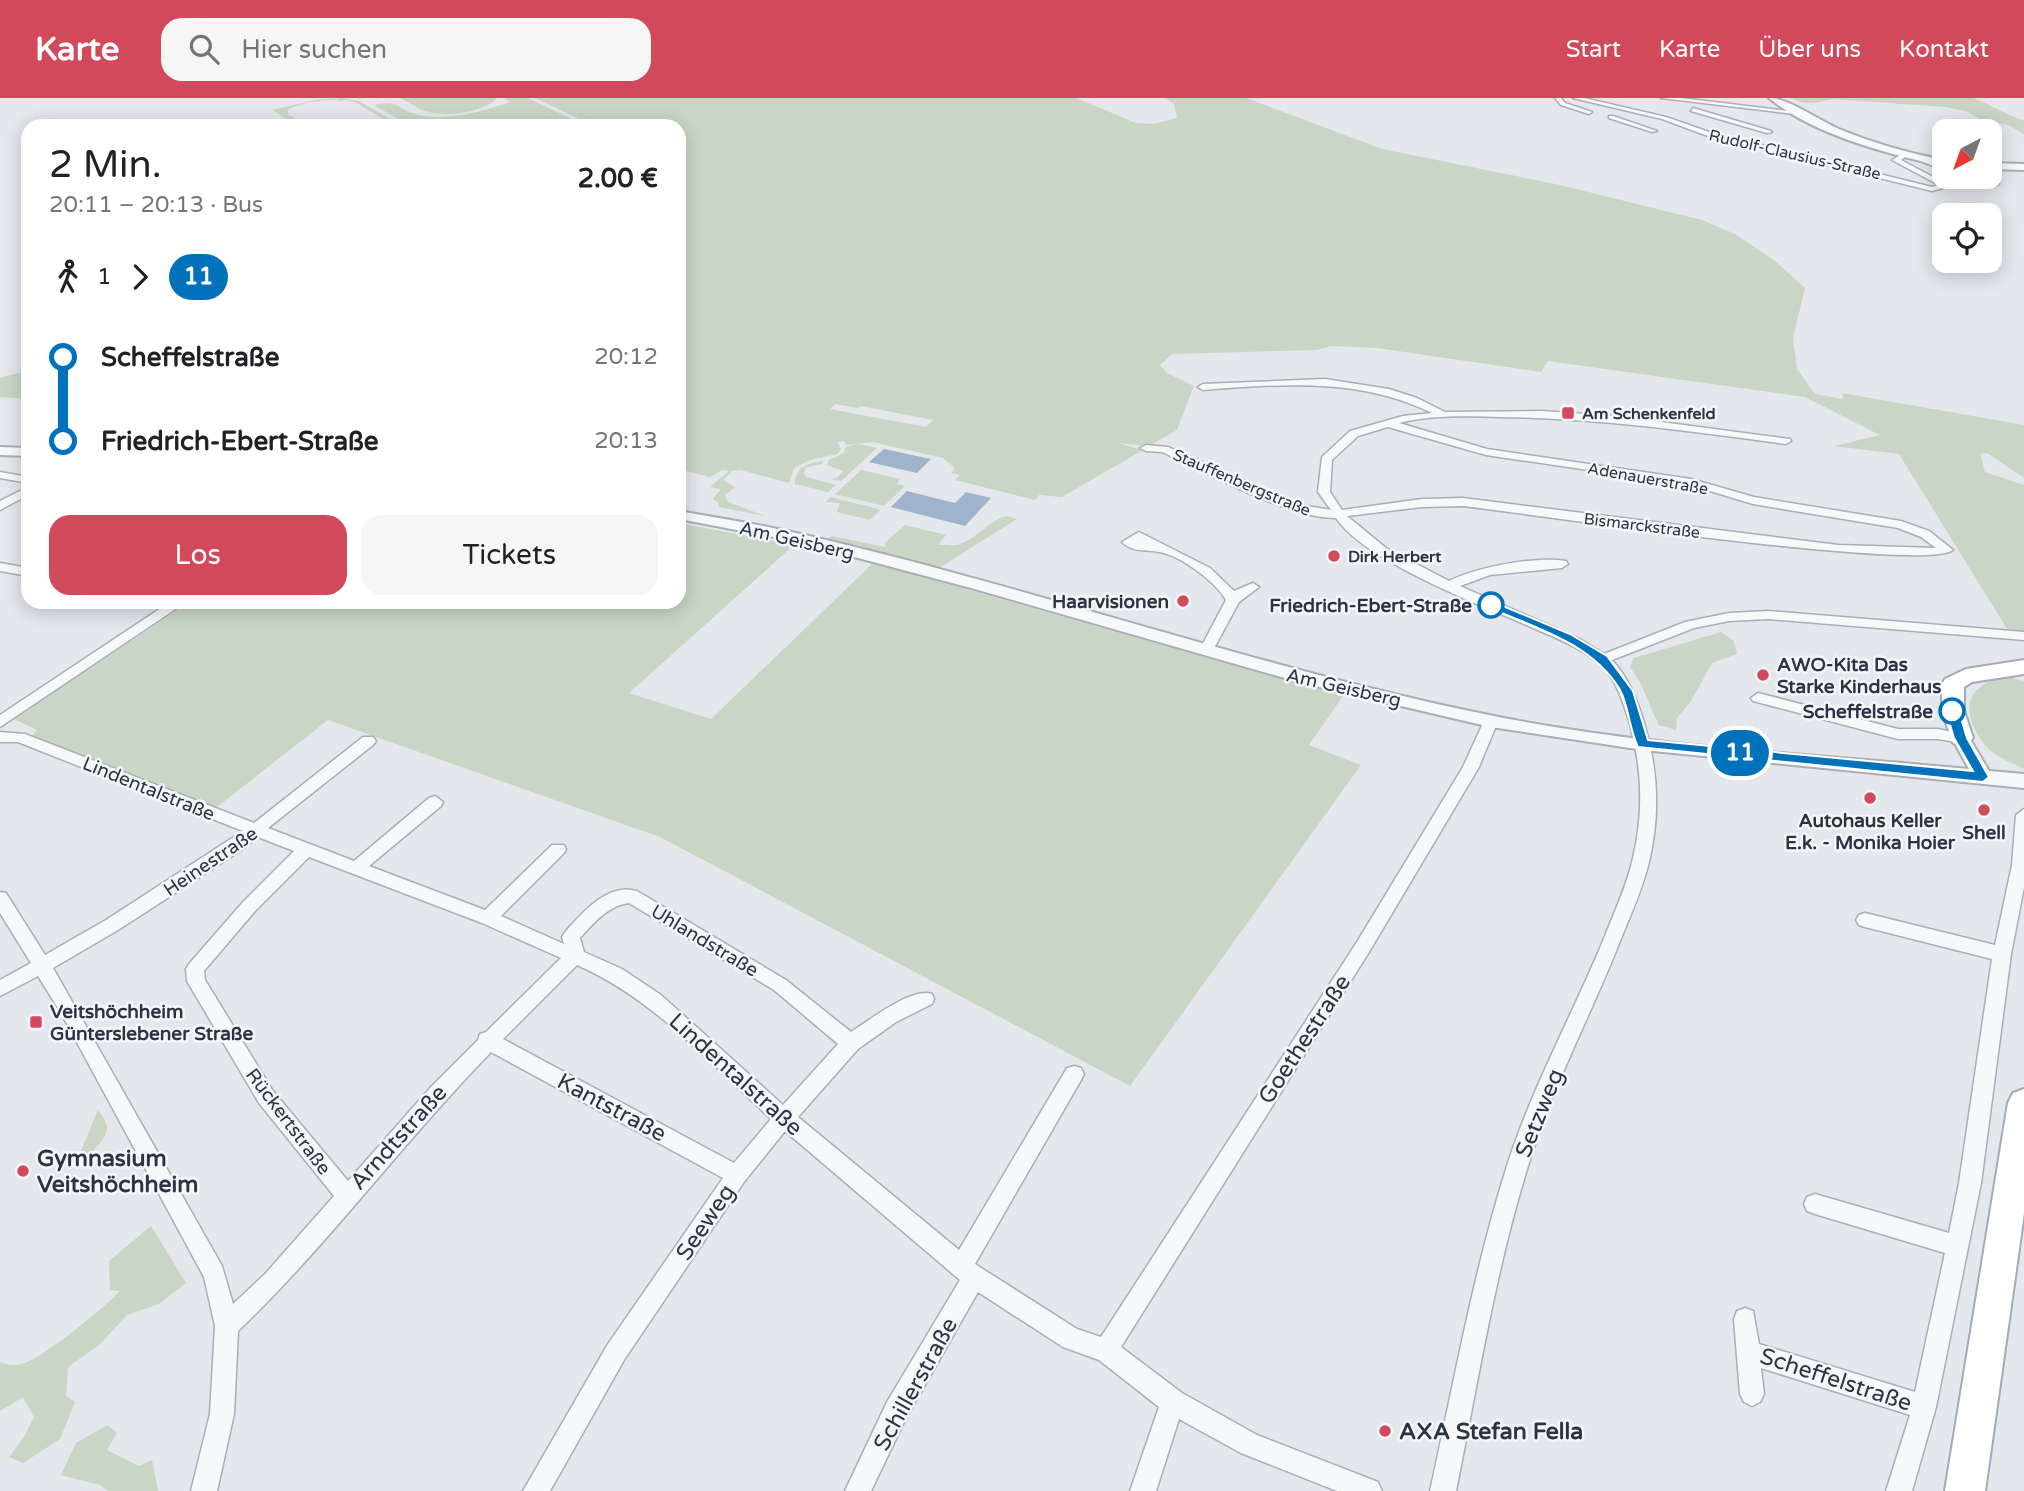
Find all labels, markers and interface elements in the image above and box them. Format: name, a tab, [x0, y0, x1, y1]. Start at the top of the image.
search box	[161, 18, 651, 81]
text: Karte	[35, 30, 119, 69]
icon: search	[185, 30, 223, 68]
text: Hier suchen	[241, 34, 387, 65]
text: Start	[1566, 35, 1621, 64]
text: Karte	[1659, 35, 1720, 64]
text: Über uns	[1758, 35, 1861, 64]
text: Kontakt	[1899, 35, 1989, 64]
north arrow	[1932, 119, 2002, 189]
map controls	[1932, 119, 2002, 273]
street label: Rudolf-Clausius-Straße	[1707, 125, 1883, 184]
text: 2 Min.	[49, 142, 162, 188]
text: 2.00 €	[578, 163, 658, 194]
text: 20:11 – 20:13 · Bus	[49, 191, 263, 219]
button: locate	[1932, 203, 2002, 273]
icon: walk	[49, 258, 87, 296]
icon: forward	[121, 258, 159, 296]
text: 11	[183, 262, 214, 291]
text: 1	[97, 263, 111, 291]
text: Scheffelstraße	[101, 342, 279, 373]
text: 20:12	[594, 343, 658, 371]
place label: Am Schenkenfeld	[1582, 404, 1716, 424]
marker: Am Schenkenfeld	[1560, 405, 1576, 421]
text: Friedrich-Ebert-Straße	[101, 426, 379, 457]
text: 20:13	[594, 427, 658, 455]
street label: Stauffenbergstraße	[1170, 445, 1314, 521]
street label: Adenauerstraße	[1586, 459, 1710, 499]
street label: Bismarckstraße	[1583, 509, 1701, 543]
button: Los	[49, 515, 347, 595]
button: Tickets	[361, 515, 658, 595]
street label: Am Geisberg	[737, 517, 856, 565]
place label: Dirk Herbert	[1348, 547, 1442, 567]
marker: Dirk Herbert	[1326, 548, 1342, 564]
place label: Haarvisionen	[1052, 591, 1169, 613]
marker: Friedrich-Ebert-Straße	[1478, 592, 1504, 618]
marker: Haarvisionen	[1175, 593, 1191, 609]
place label: Friedrich-Ebert-Straße	[1269, 595, 1472, 617]
place label: AWO-Kita Das Starke Kinderhaus	[1777, 654, 1941, 698]
street label: Am Geisberg	[1284, 664, 1403, 712]
marker: AWO-Kita Das Starke Kinderhaus	[1755, 667, 1771, 683]
marker: Scheffelstraße	[1939, 698, 1965, 724]
place label: Scheffelstraße	[1803, 701, 1933, 723]
line badge: 11	[1708, 730, 1772, 776]
text: 11	[1725, 738, 1755, 767]
street label: Lindentalstraße	[79, 752, 218, 825]
marker: Autohaus Keller E.k. - Monika Hoier	[1862, 790, 1878, 806]
marker: Shell	[1976, 802, 1992, 818]
place label: Autohaus Keller E.k. - Monika Hoier	[1785, 810, 1956, 854]
street label: Heinestraße	[159, 822, 262, 901]
place label: Shell	[1962, 822, 2006, 844]
street label: Uhlandstraße	[647, 900, 762, 982]
street label: Goethestraße	[1253, 970, 1357, 1110]
place label: Veitshöchheim Günterslebener Straße	[50, 1001, 253, 1045]
street label: Lindentalstraße	[663, 1007, 808, 1142]
marker: Veitshöchheim Günterslebener Straße	[28, 1014, 44, 1030]
street label: Rückertstraße	[241, 1064, 335, 1179]
street label: Setzweg	[1510, 1065, 1570, 1162]
street label: Kantstraße	[552, 1068, 671, 1148]
street label: Arndtstraße	[344, 1079, 453, 1196]
place label: Gymnasium Veitshöchheim	[37, 1145, 198, 1199]
marker: Gymnasium Veitshöchheim	[15, 1163, 31, 1179]
street label: Seeweg	[670, 1179, 741, 1266]
street label: Schillerstraße	[868, 1313, 964, 1456]
street label: Scheffelstraße	[1756, 1342, 1915, 1418]
place label: AXA Stefan Fella	[1399, 1418, 1583, 1446]
marker: AXA Stefan Fella	[1377, 1423, 1393, 1439]

